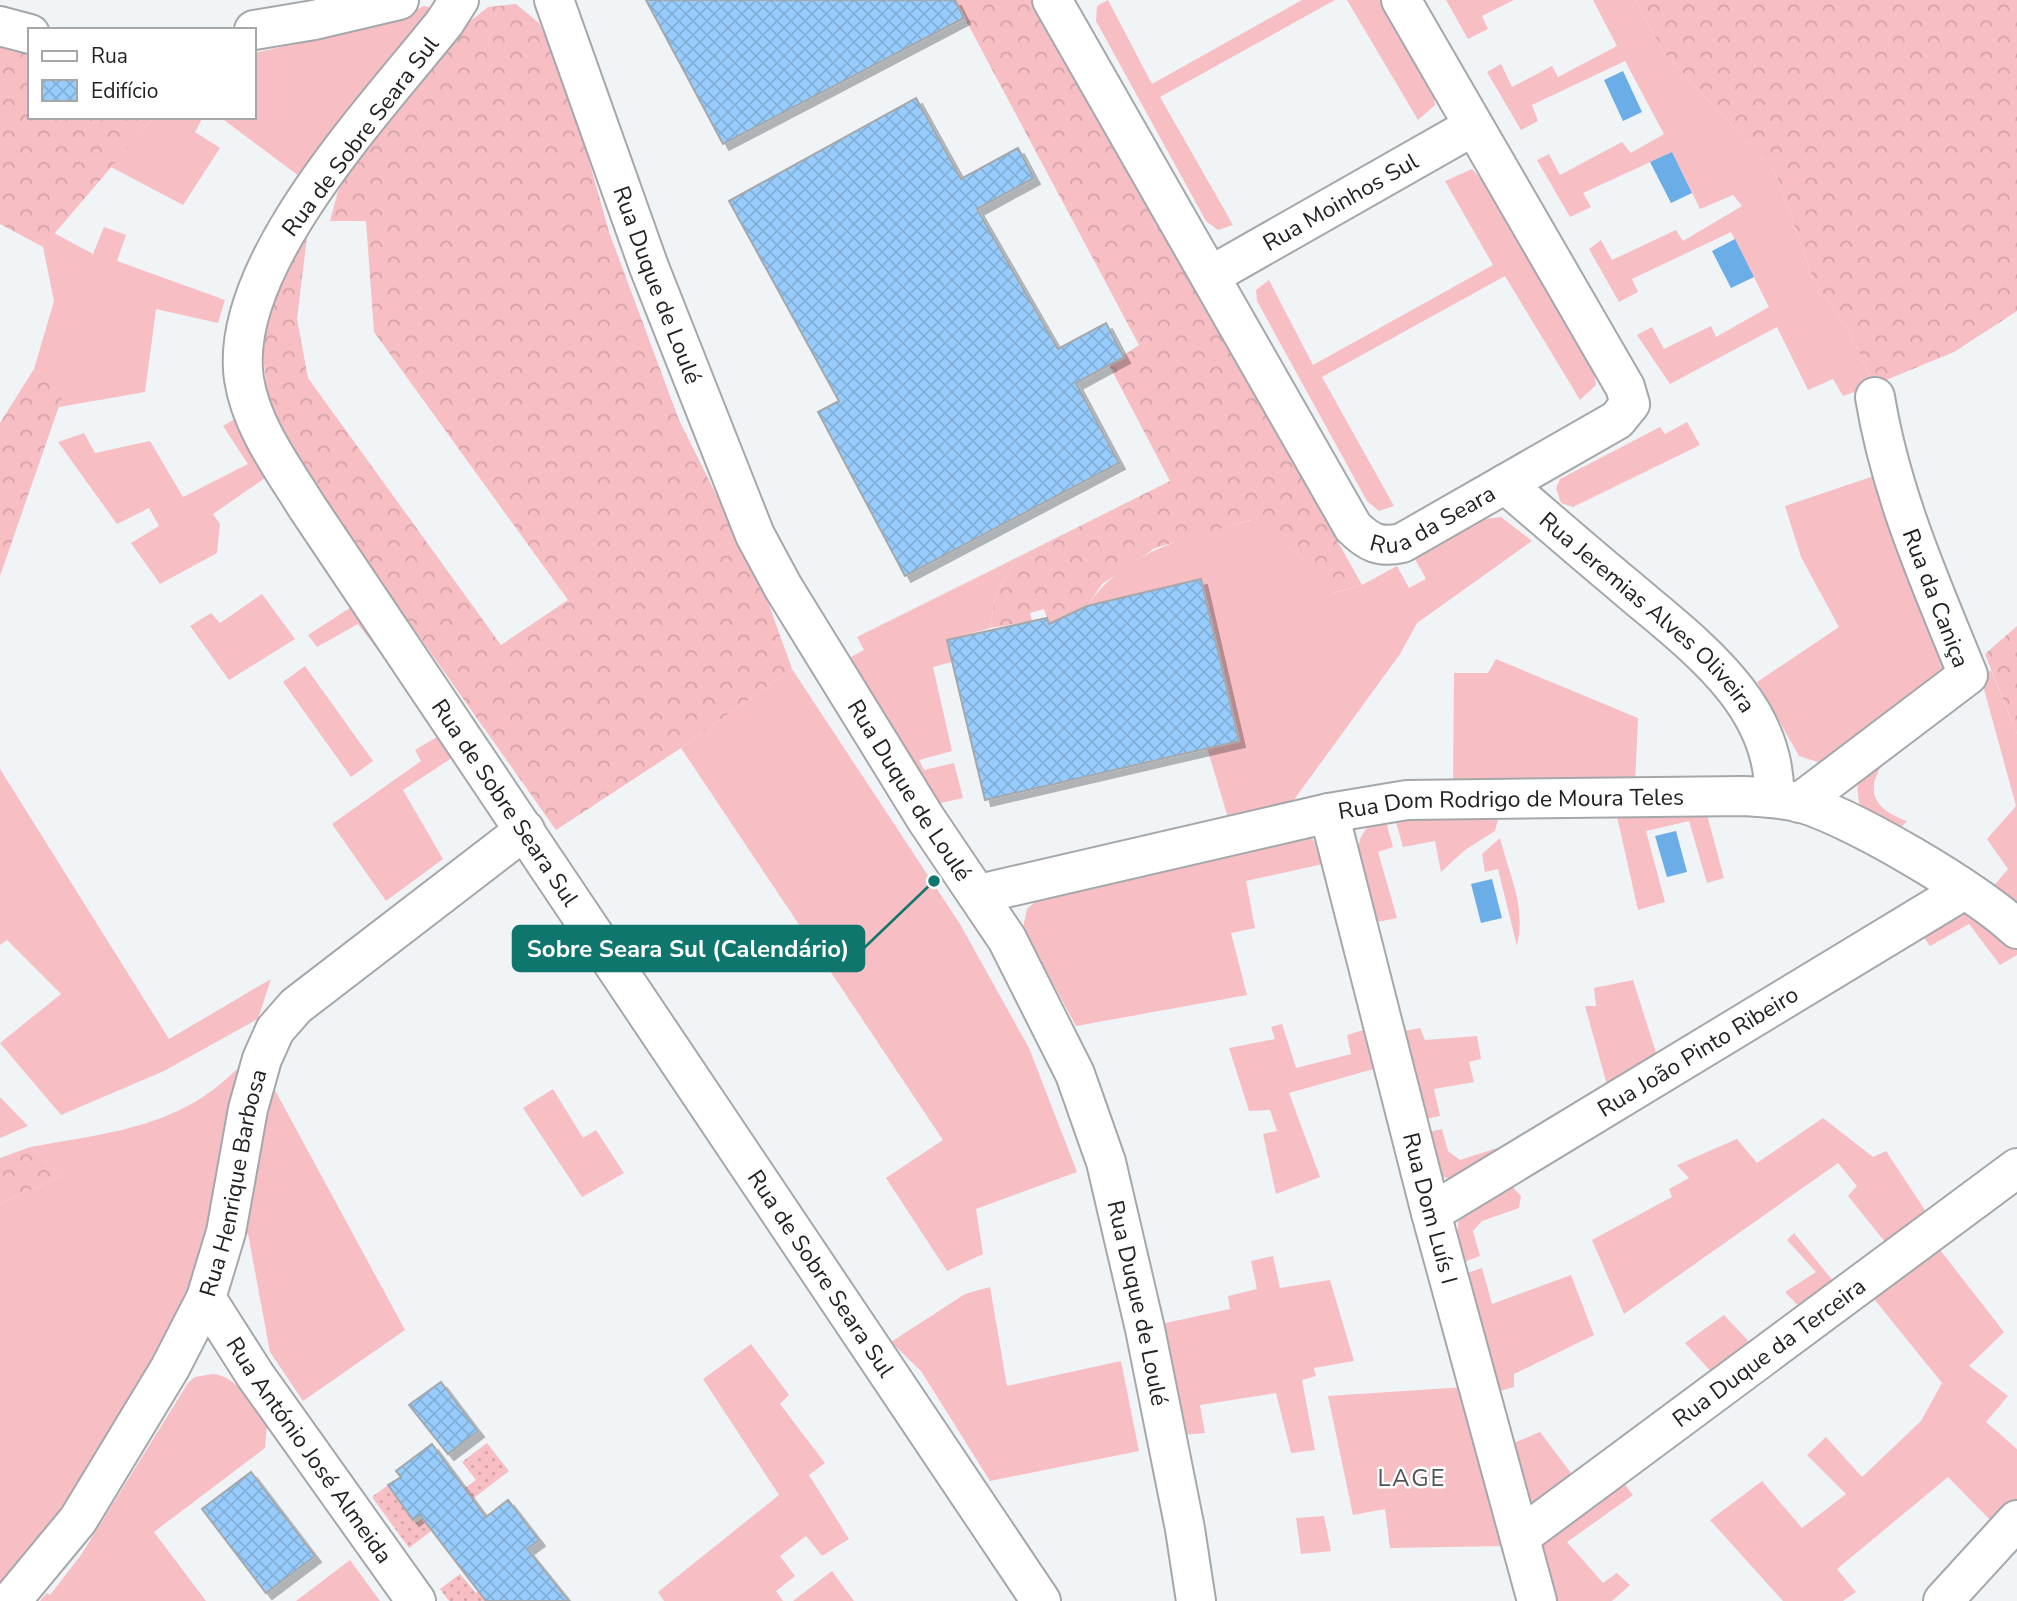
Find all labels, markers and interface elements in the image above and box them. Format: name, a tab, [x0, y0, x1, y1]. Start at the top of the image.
legend	[28, 28, 256, 119]
street label: Rua de Sobre Seara Sul	[275, 30, 446, 243]
text: Rua	[91, 42, 128, 70]
text: Edifício	[91, 77, 158, 105]
street label: Rua Moinhos Sul	[1257, 146, 1424, 259]
street label: Rua Duque de Loulé	[605, 182, 709, 389]
street label: Rua da Seara	[1366, 478, 1501, 561]
street label: Rua Jeremias Alves Oliveira	[1532, 505, 1762, 719]
street label: Rua da Caniça	[1895, 524, 1976, 672]
street label: Rua de Sobre Seara Sul	[424, 693, 586, 913]
street label: Rua Duque de Loulé	[840, 694, 978, 887]
street label: Rua Dom Rodrigo de Moura Teles	[1336, 782, 1684, 827]
callout: Sobre Seara Sul (Calendário)	[513, 926, 864, 971]
text: Sobre Seara Sul (Calendário)	[527, 933, 849, 965]
street label: Rua João Pinto Ribeiro	[1592, 979, 1804, 1125]
street label: Rua Henrique Barbosa	[192, 1065, 274, 1301]
street label: Rua Dom Luís I	[1395, 1129, 1465, 1288]
street label: Rua de Sobre Seara Sul	[740, 1164, 902, 1383]
street label: Rua Duque de Loulé	[1099, 1197, 1175, 1408]
street label: Rua Duque da Terceira	[1666, 1271, 1872, 1435]
street label: Rua António José Almeida	[219, 1331, 399, 1570]
district label: LAGE	[1377, 1462, 1447, 1494]

